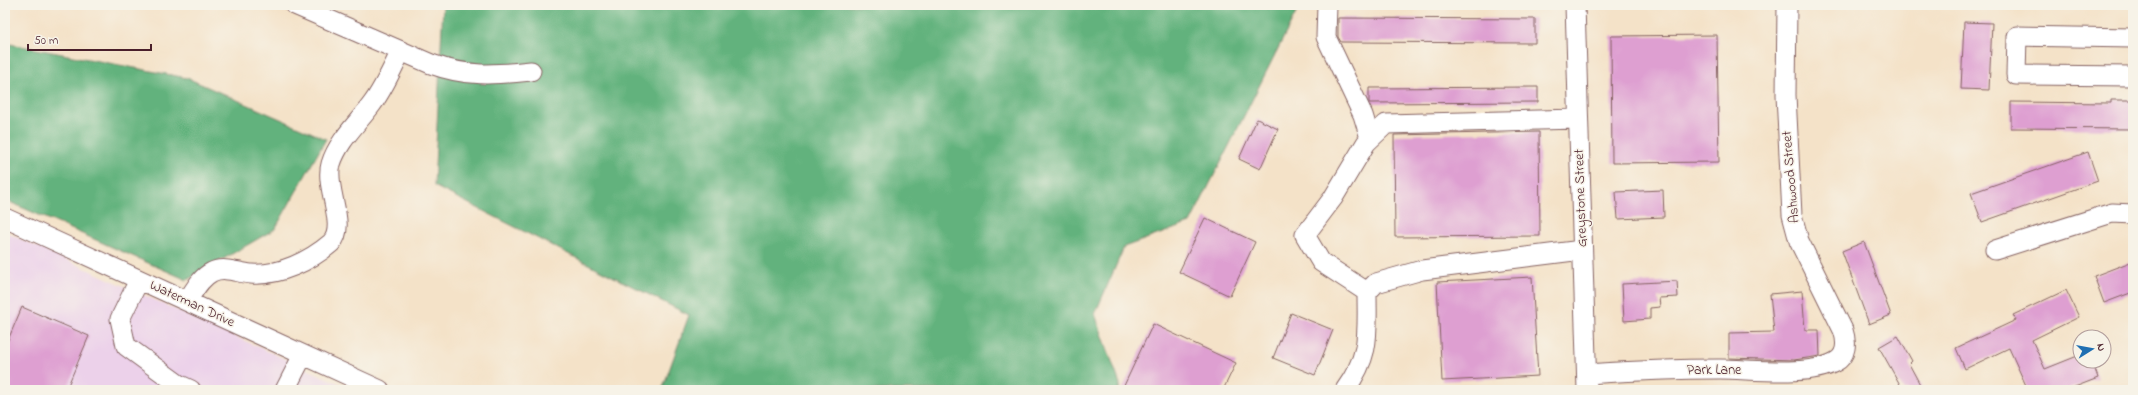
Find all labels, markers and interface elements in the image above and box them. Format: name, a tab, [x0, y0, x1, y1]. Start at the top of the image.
scale bar	[28, 26, 151, 52]
text: 50 m	[34, 32, 58, 50]
street label: Ashwood Street	[1776, 130, 1805, 224]
street label: Greystone Street	[1569, 148, 1594, 247]
street label: Waterman Drive	[146, 275, 239, 333]
north arrow	[2072, 329, 2112, 369]
text: N	[2092, 342, 2109, 352]
street label: Park Lane	[1687, 360, 1742, 381]

